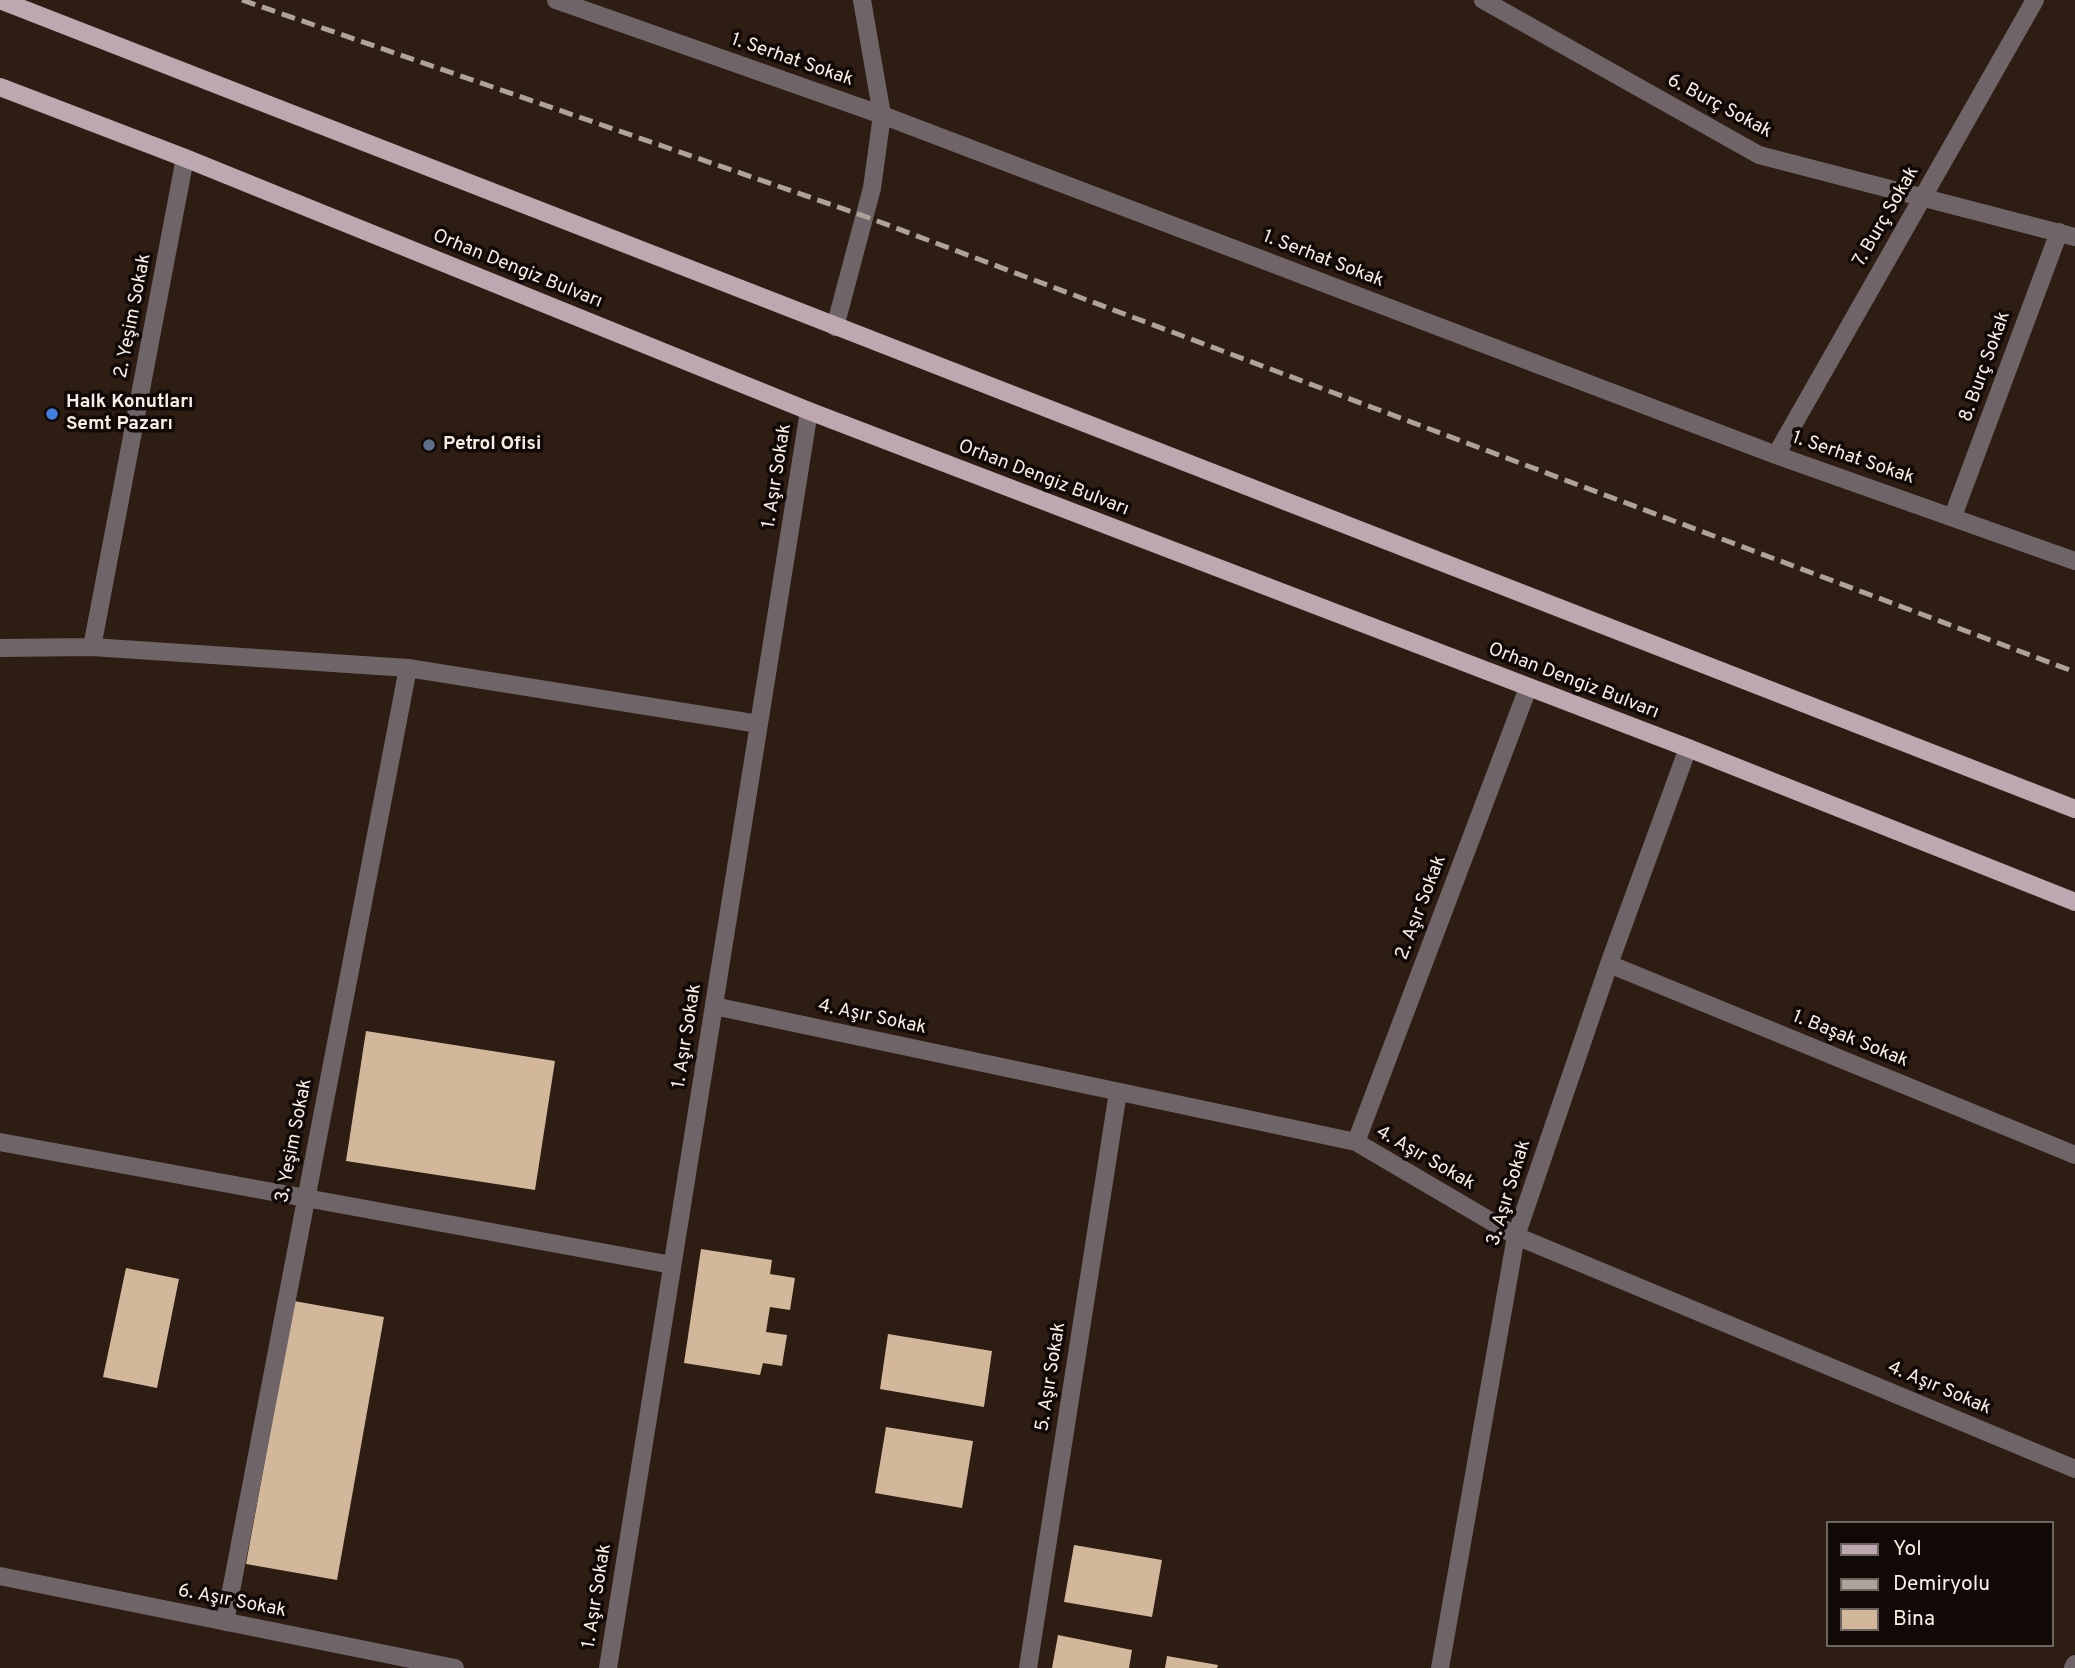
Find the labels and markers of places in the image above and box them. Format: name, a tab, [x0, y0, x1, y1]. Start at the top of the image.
place label: Halk Konutları Semt Pazarı	[66, 392, 193, 436]
marker: Halk Konutları Semt Pazarı	[44, 406, 60, 422]
place label: Petrol Ofisi	[443, 434, 541, 456]
marker: Petrol Ofisi	[421, 437, 437, 453]

